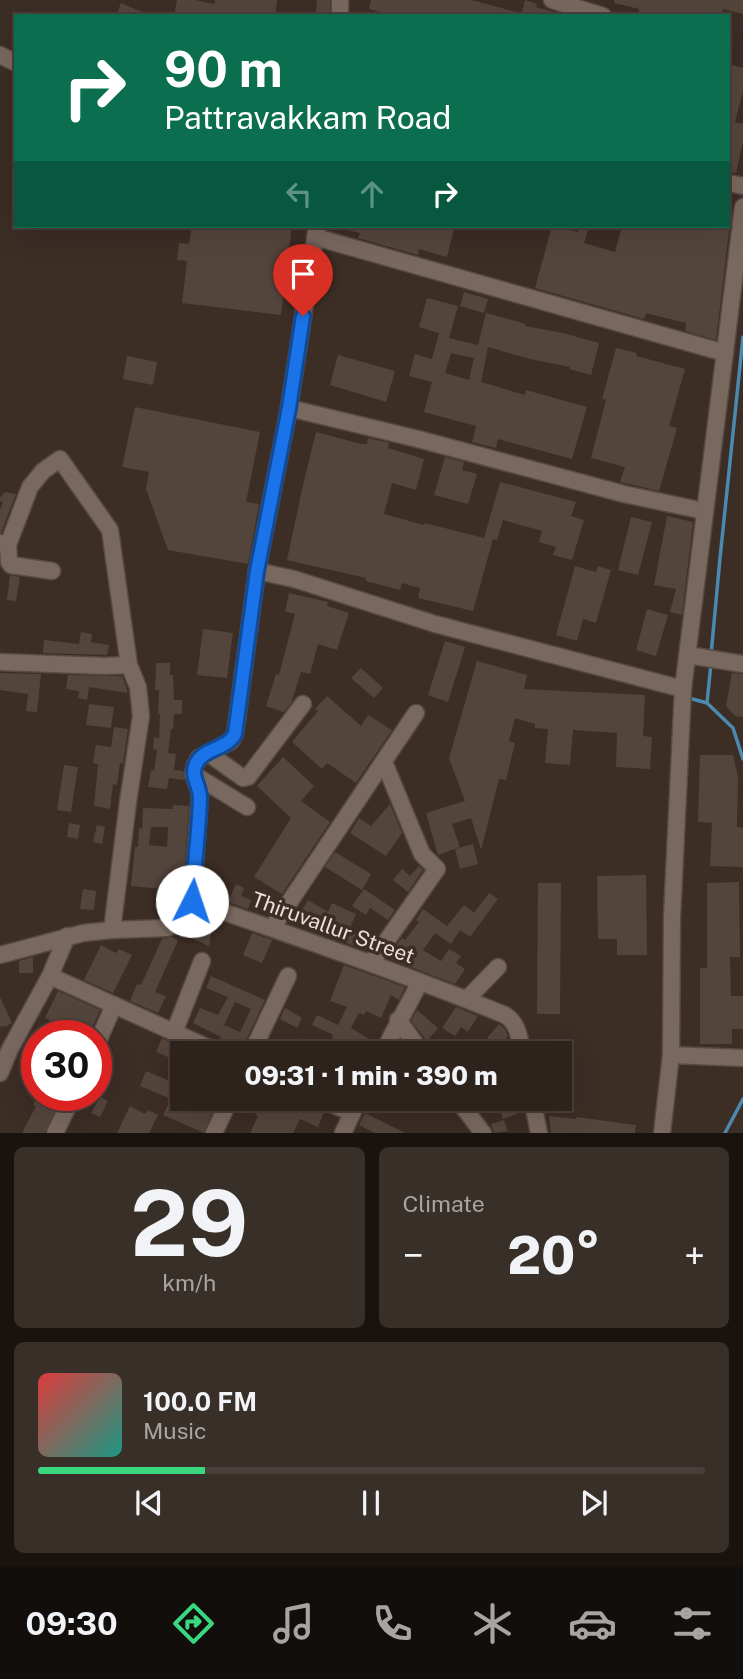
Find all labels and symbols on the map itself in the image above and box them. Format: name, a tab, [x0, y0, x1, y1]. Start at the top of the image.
pin	[273, 244, 333, 316]
position arrow	[155, 864, 229, 938]
street label: Thiruvallur Street	[248, 886, 418, 969]
speed limit sign: 30	[21, 1020, 112, 1111]

